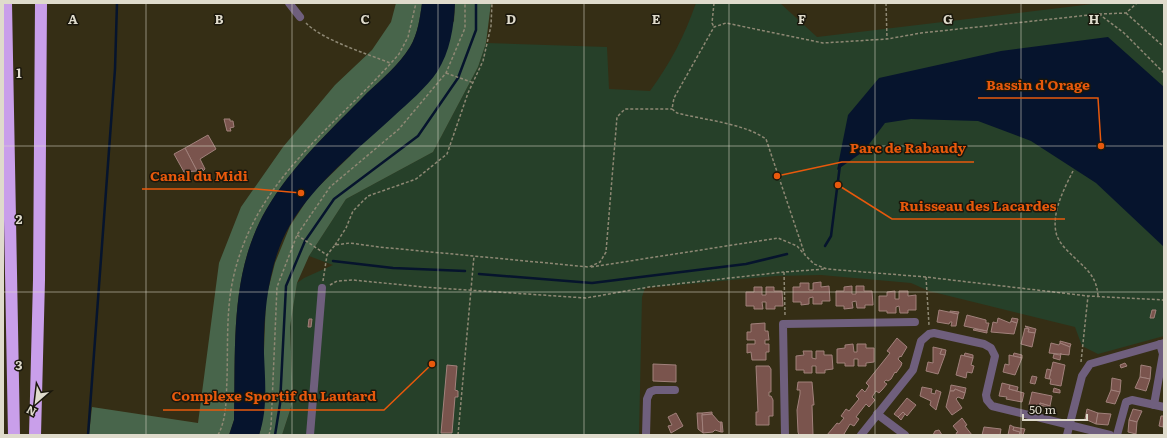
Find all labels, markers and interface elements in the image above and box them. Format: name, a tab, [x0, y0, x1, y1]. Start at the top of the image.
text: A	[68, 9, 78, 28]
text: B	[215, 9, 224, 28]
text: C	[360, 9, 370, 28]
text: D	[506, 9, 516, 28]
text: E	[652, 9, 661, 28]
text: F	[798, 9, 806, 28]
text: G	[943, 9, 953, 28]
text: H	[1089, 9, 1100, 28]
text: 1	[16, 63, 22, 82]
callout: Bassin d'Orage	[978, 72, 1098, 98]
text: Bassin d'Orage	[986, 74, 1090, 94]
callout: Parc de Rabaudy	[842, 136, 974, 162]
text: Parc de Rabaudy	[850, 137, 967, 157]
callout: Canal du Midi	[142, 163, 256, 189]
text: Canal du Midi	[150, 165, 248, 185]
callout: Ruisseau des Lacardes	[892, 193, 1065, 219]
text: Ruisseau des Lacardes	[899, 195, 1057, 215]
text: 2	[16, 209, 23, 228]
text: 3	[15, 355, 23, 374]
north arrow	[16, 382, 56, 422]
callout: Complexe Sportif du Lautard	[163, 384, 384, 410]
text: Complexe Sportif du Lautard	[171, 385, 377, 405]
scale bar	[1023, 396, 1087, 422]
text: 50 m	[1029, 400, 1056, 418]
text: N	[23, 402, 39, 421]

